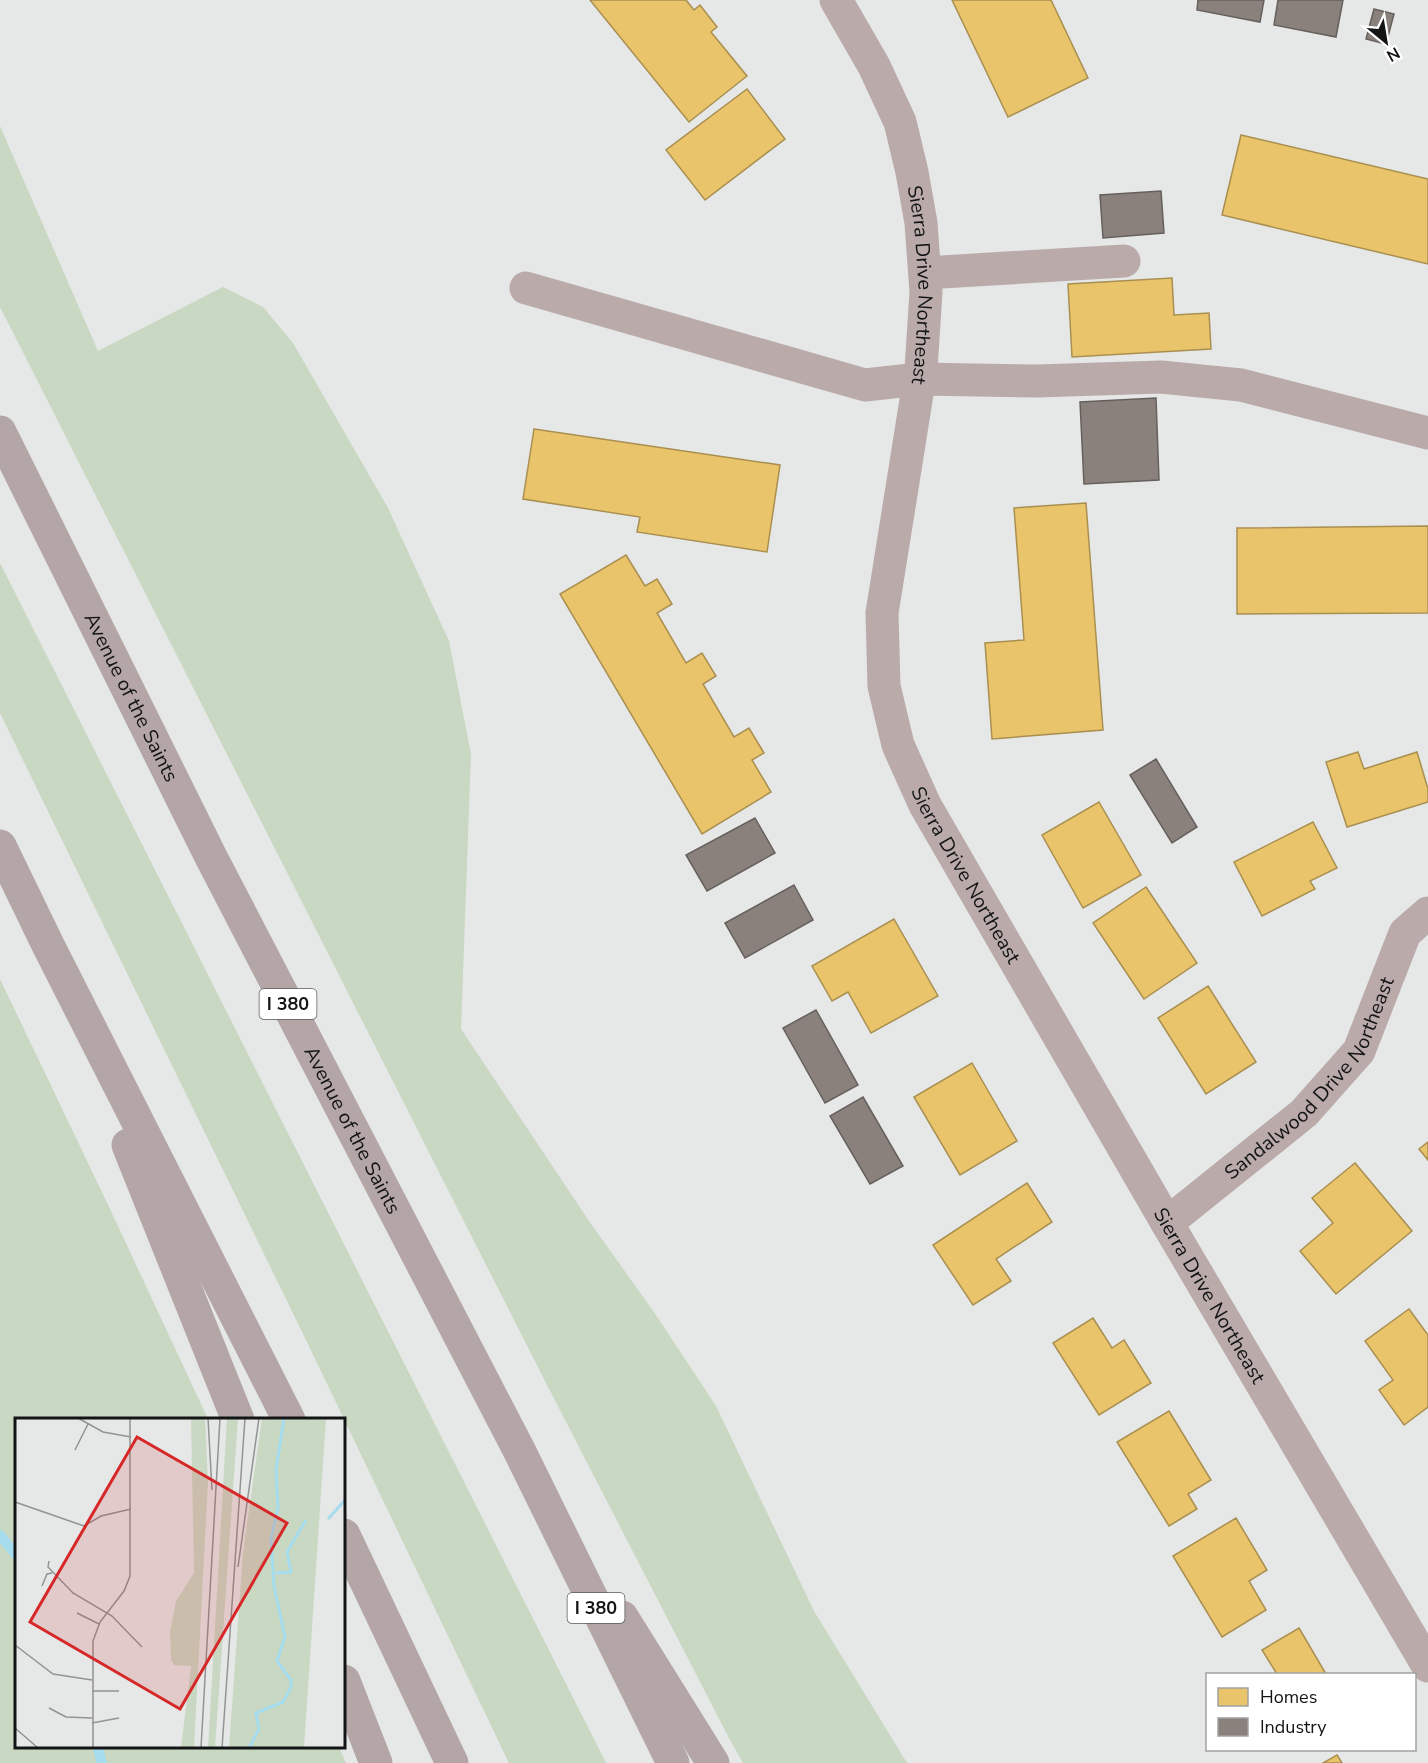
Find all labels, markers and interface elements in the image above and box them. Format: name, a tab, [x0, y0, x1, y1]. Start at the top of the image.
north arrow	[1356, 12, 1416, 72]
text: N	[1382, 42, 1404, 67]
street label: Sierra Drive Northeast	[901, 183, 939, 387]
street label: Avenue of the Saints	[78, 608, 185, 787]
street label: Sierra Drive Northeast	[904, 782, 1027, 970]
street label: Sandalwood Drive Northeast	[1219, 972, 1401, 1186]
road number: I 380	[260, 989, 316, 1019]
street label: Avenue of the Saints	[297, 1041, 407, 1219]
street label: Sierra Drive Northeast	[1147, 1203, 1272, 1389]
inset map	[15, 1418, 345, 1748]
road number: I 380	[568, 1593, 624, 1623]
legend	[1206, 1673, 1416, 1751]
text: Homes	[1260, 1685, 1317, 1709]
text: Industry	[1260, 1715, 1327, 1739]

